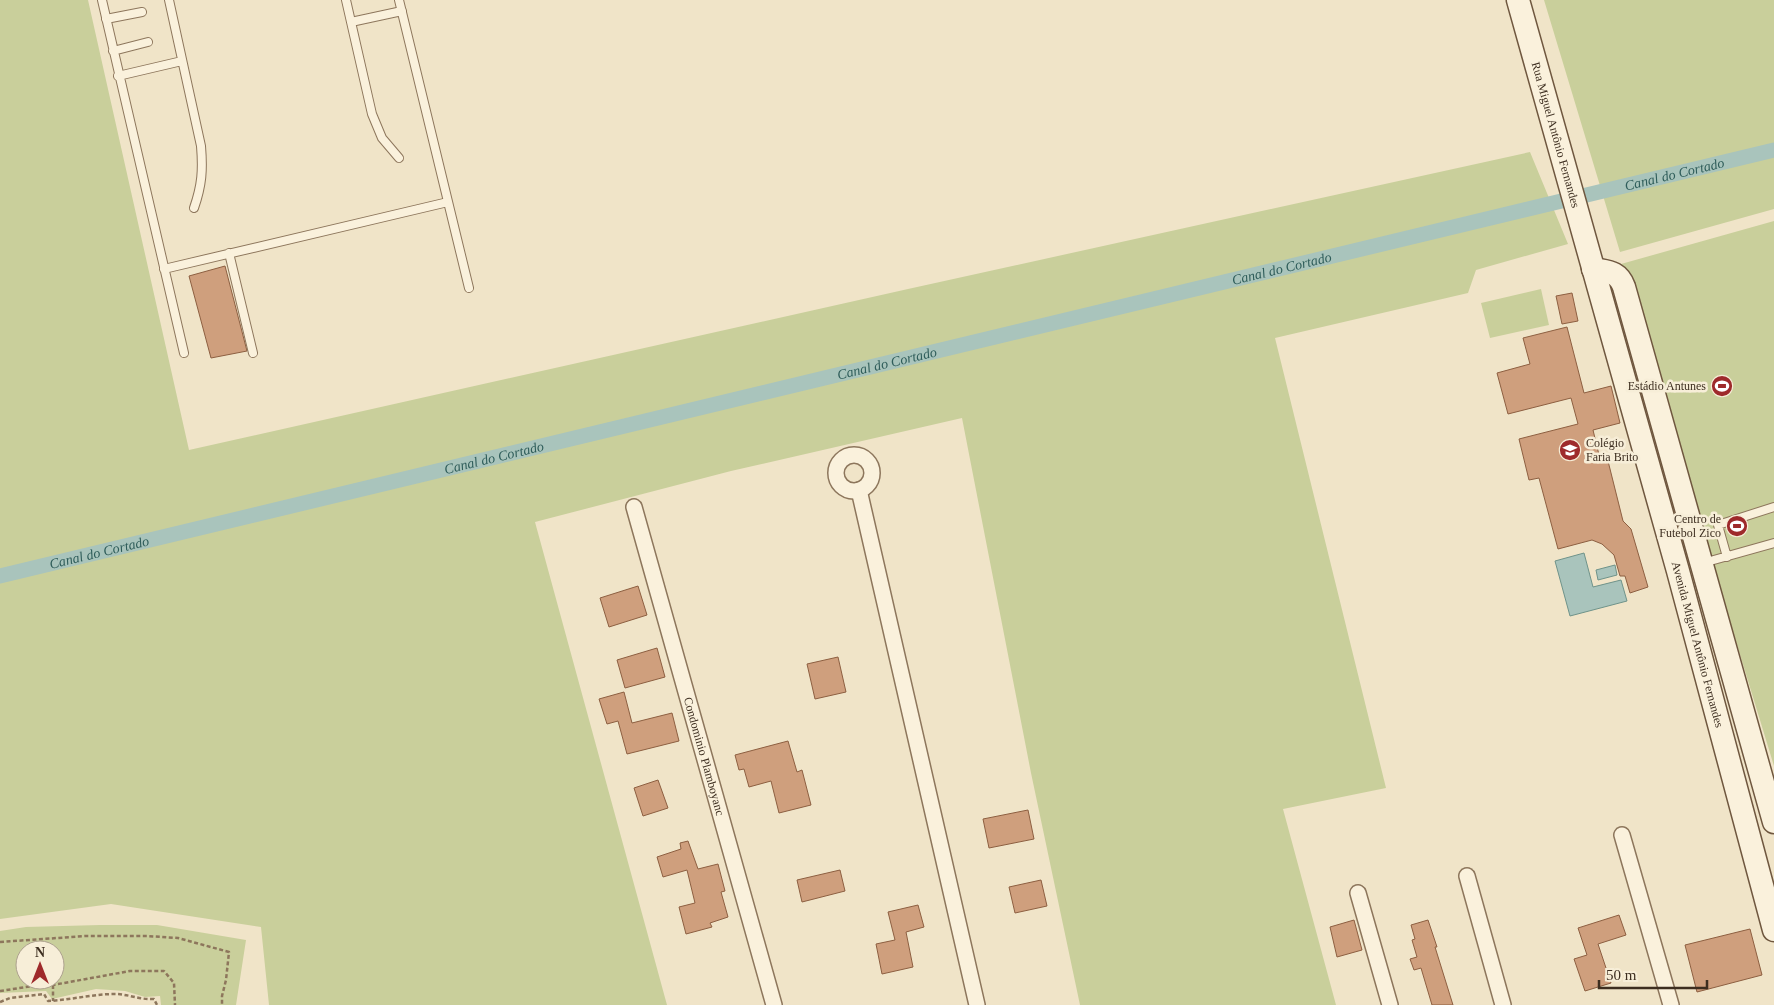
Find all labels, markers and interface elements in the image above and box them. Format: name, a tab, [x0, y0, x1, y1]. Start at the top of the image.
street label: Rua Miguel Antônio Fernandes	[1529, 60, 1583, 210]
water label: Canal do Cortado	[1623, 155, 1726, 194]
water label: Canal do Cortado	[1230, 250, 1333, 288]
water label: Canal do Cortado	[836, 344, 938, 383]
sports icon: Estádio Antunes	[1710, 374, 1734, 398]
place label: Estádio Antunes	[1628, 379, 1706, 393]
place label: Colégio Faria Brito	[1586, 436, 1638, 464]
school or university icon: Colégio Faria Brito	[1558, 438, 1582, 462]
water label: Canal do Cortado	[443, 439, 545, 477]
place label: Centro de Futebol Zico	[1659, 512, 1721, 540]
sports icon: Centro de Futebol Zico	[1725, 514, 1749, 538]
water label: Canal do Cortado	[48, 533, 151, 572]
street label: Avenida Miguel Antônio Fernandes	[1669, 560, 1727, 729]
street label: Condominio Plamboyanc	[681, 696, 727, 817]
north arrow	[15, 940, 65, 990]
text: N	[35, 945, 45, 960]
scale bar	[1599, 958, 1706, 990]
text: 50 m	[1606, 967, 1637, 983]

